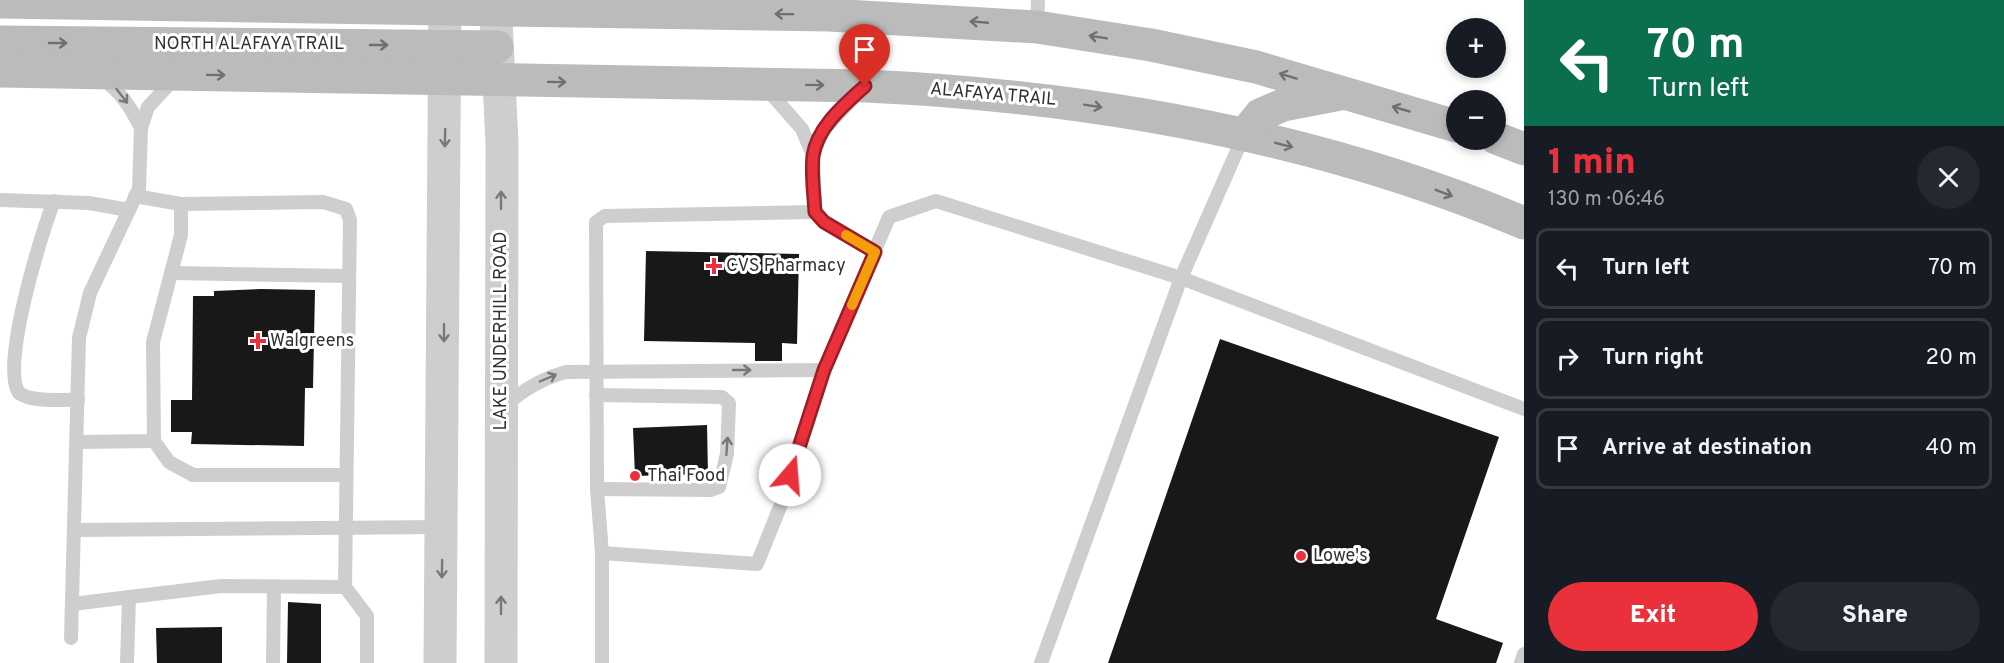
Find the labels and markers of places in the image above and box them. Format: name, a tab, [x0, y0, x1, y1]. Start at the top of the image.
pin	[839, 24, 890, 86]
place label: CVS Pharmacy	[726, 255, 846, 278]
marker: CVS Pharmacy	[707, 259, 721, 273]
place label: Walgreens	[270, 330, 354, 353]
marker: Walgreens	[251, 334, 265, 348]
place label: Thai Food	[647, 465, 725, 488]
marker: Thai Food	[628, 469, 642, 483]
place label: Lowe's	[1313, 545, 1368, 568]
marker: Lowe's	[1294, 549, 1308, 563]

